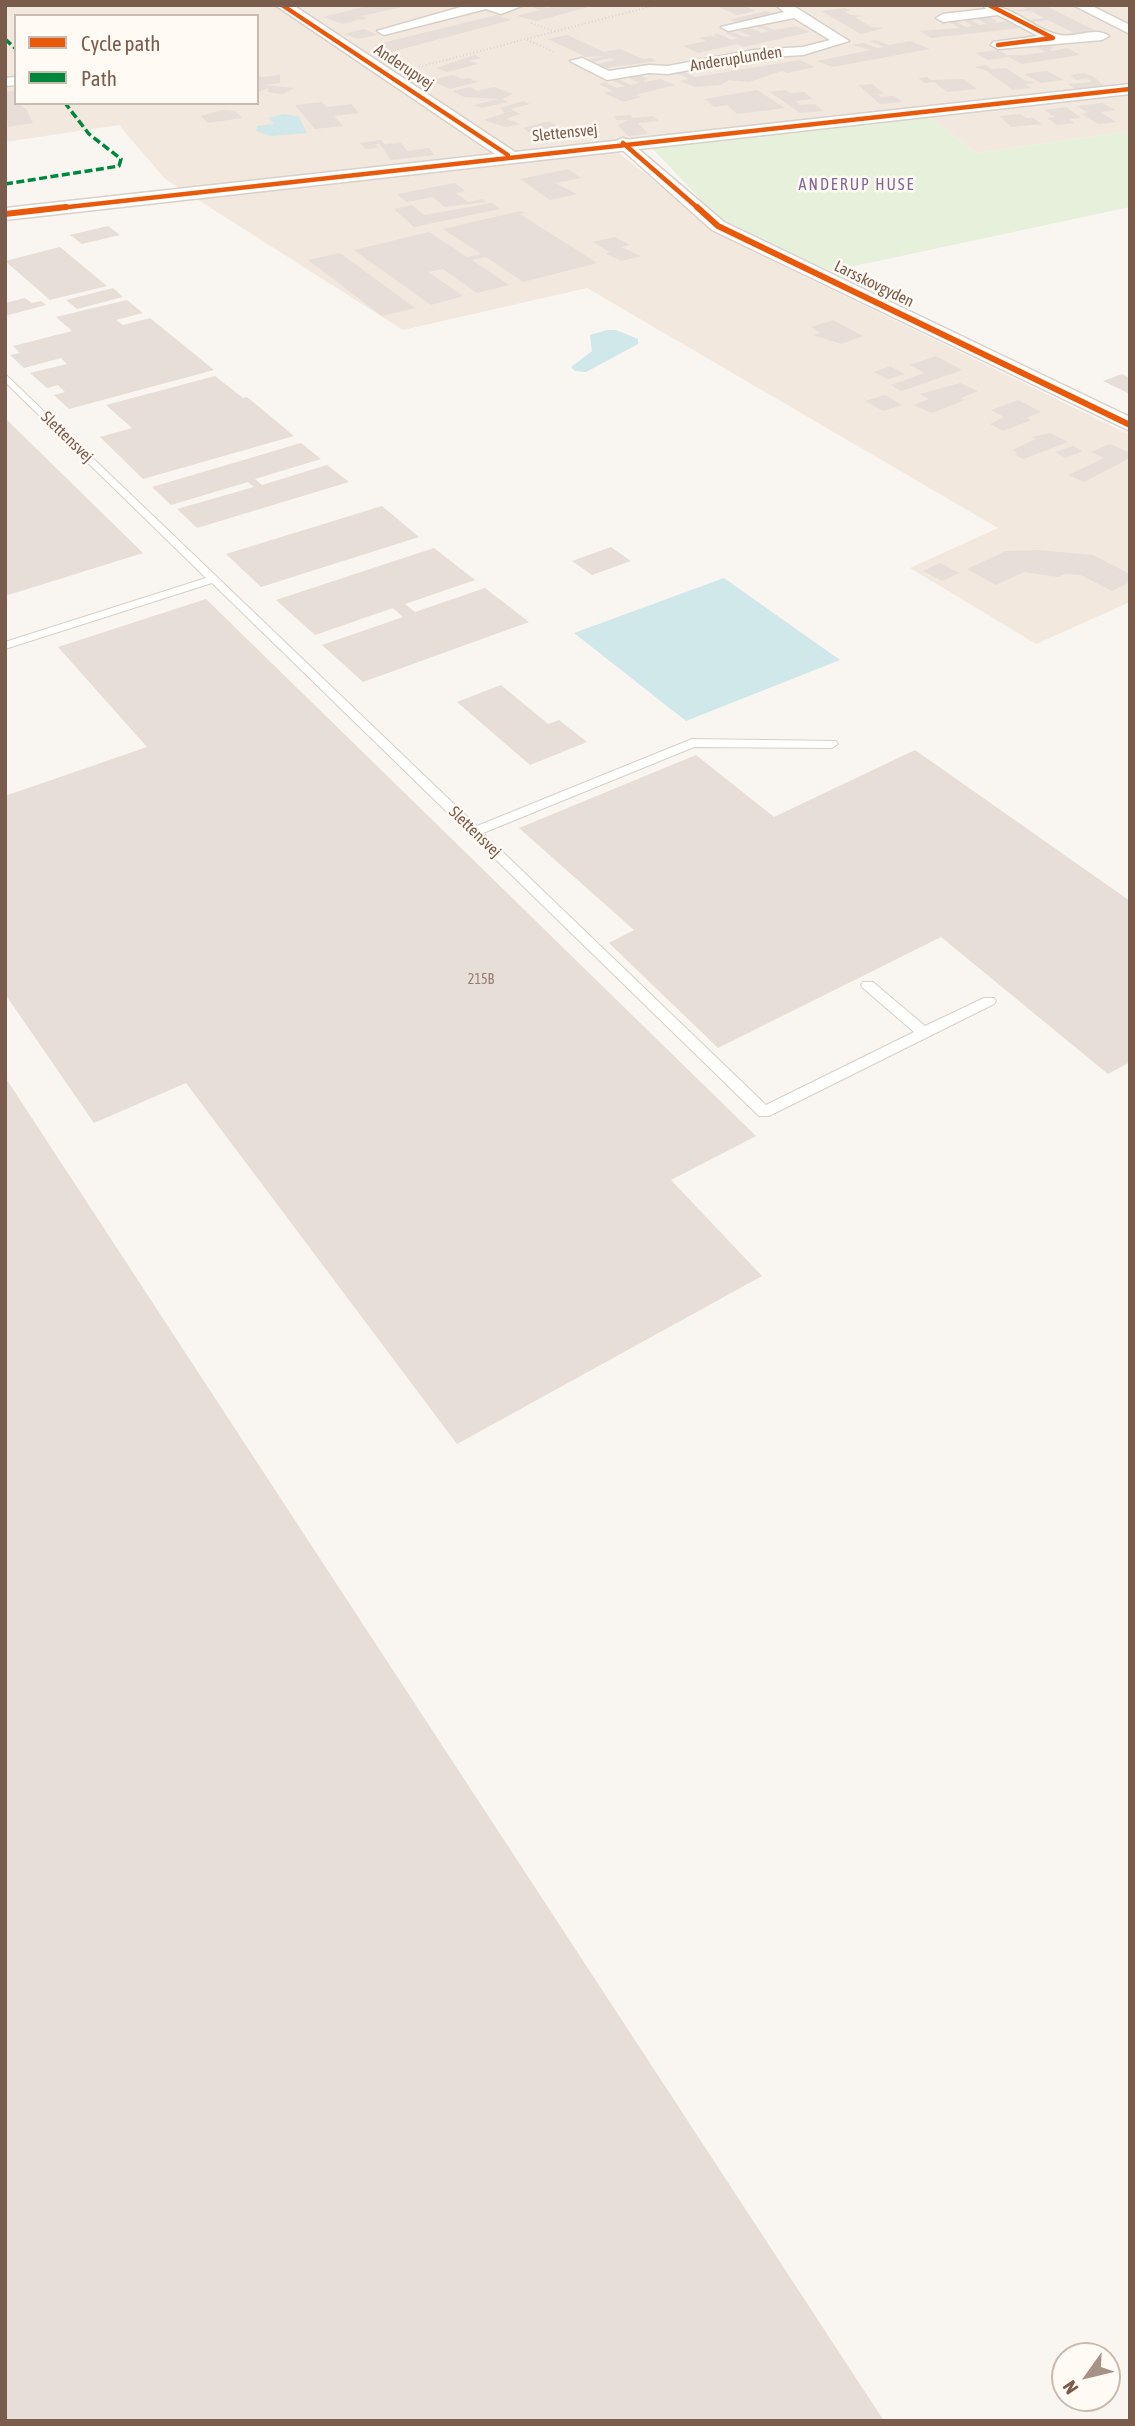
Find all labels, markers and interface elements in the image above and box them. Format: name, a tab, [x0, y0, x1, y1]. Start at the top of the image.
legend	[14, 14, 259, 105]
text: Cycle path	[81, 31, 160, 55]
street label: Anderupvej	[371, 40, 437, 94]
street label: Anderuplunden	[689, 42, 783, 76]
text: Path	[81, 66, 117, 90]
street label: Slettensvej	[532, 120, 598, 146]
district label: ANDERUP HUSE	[800, 175, 914, 195]
street label: Larsskovgyden	[831, 256, 917, 312]
street label: Slettensvej	[37, 407, 97, 467]
street label: Slettensvej	[445, 802, 505, 862]
house number: 215B	[468, 972, 494, 988]
north arrow	[1051, 2342, 1121, 2412]
text: N	[1058, 2377, 1083, 2398]

